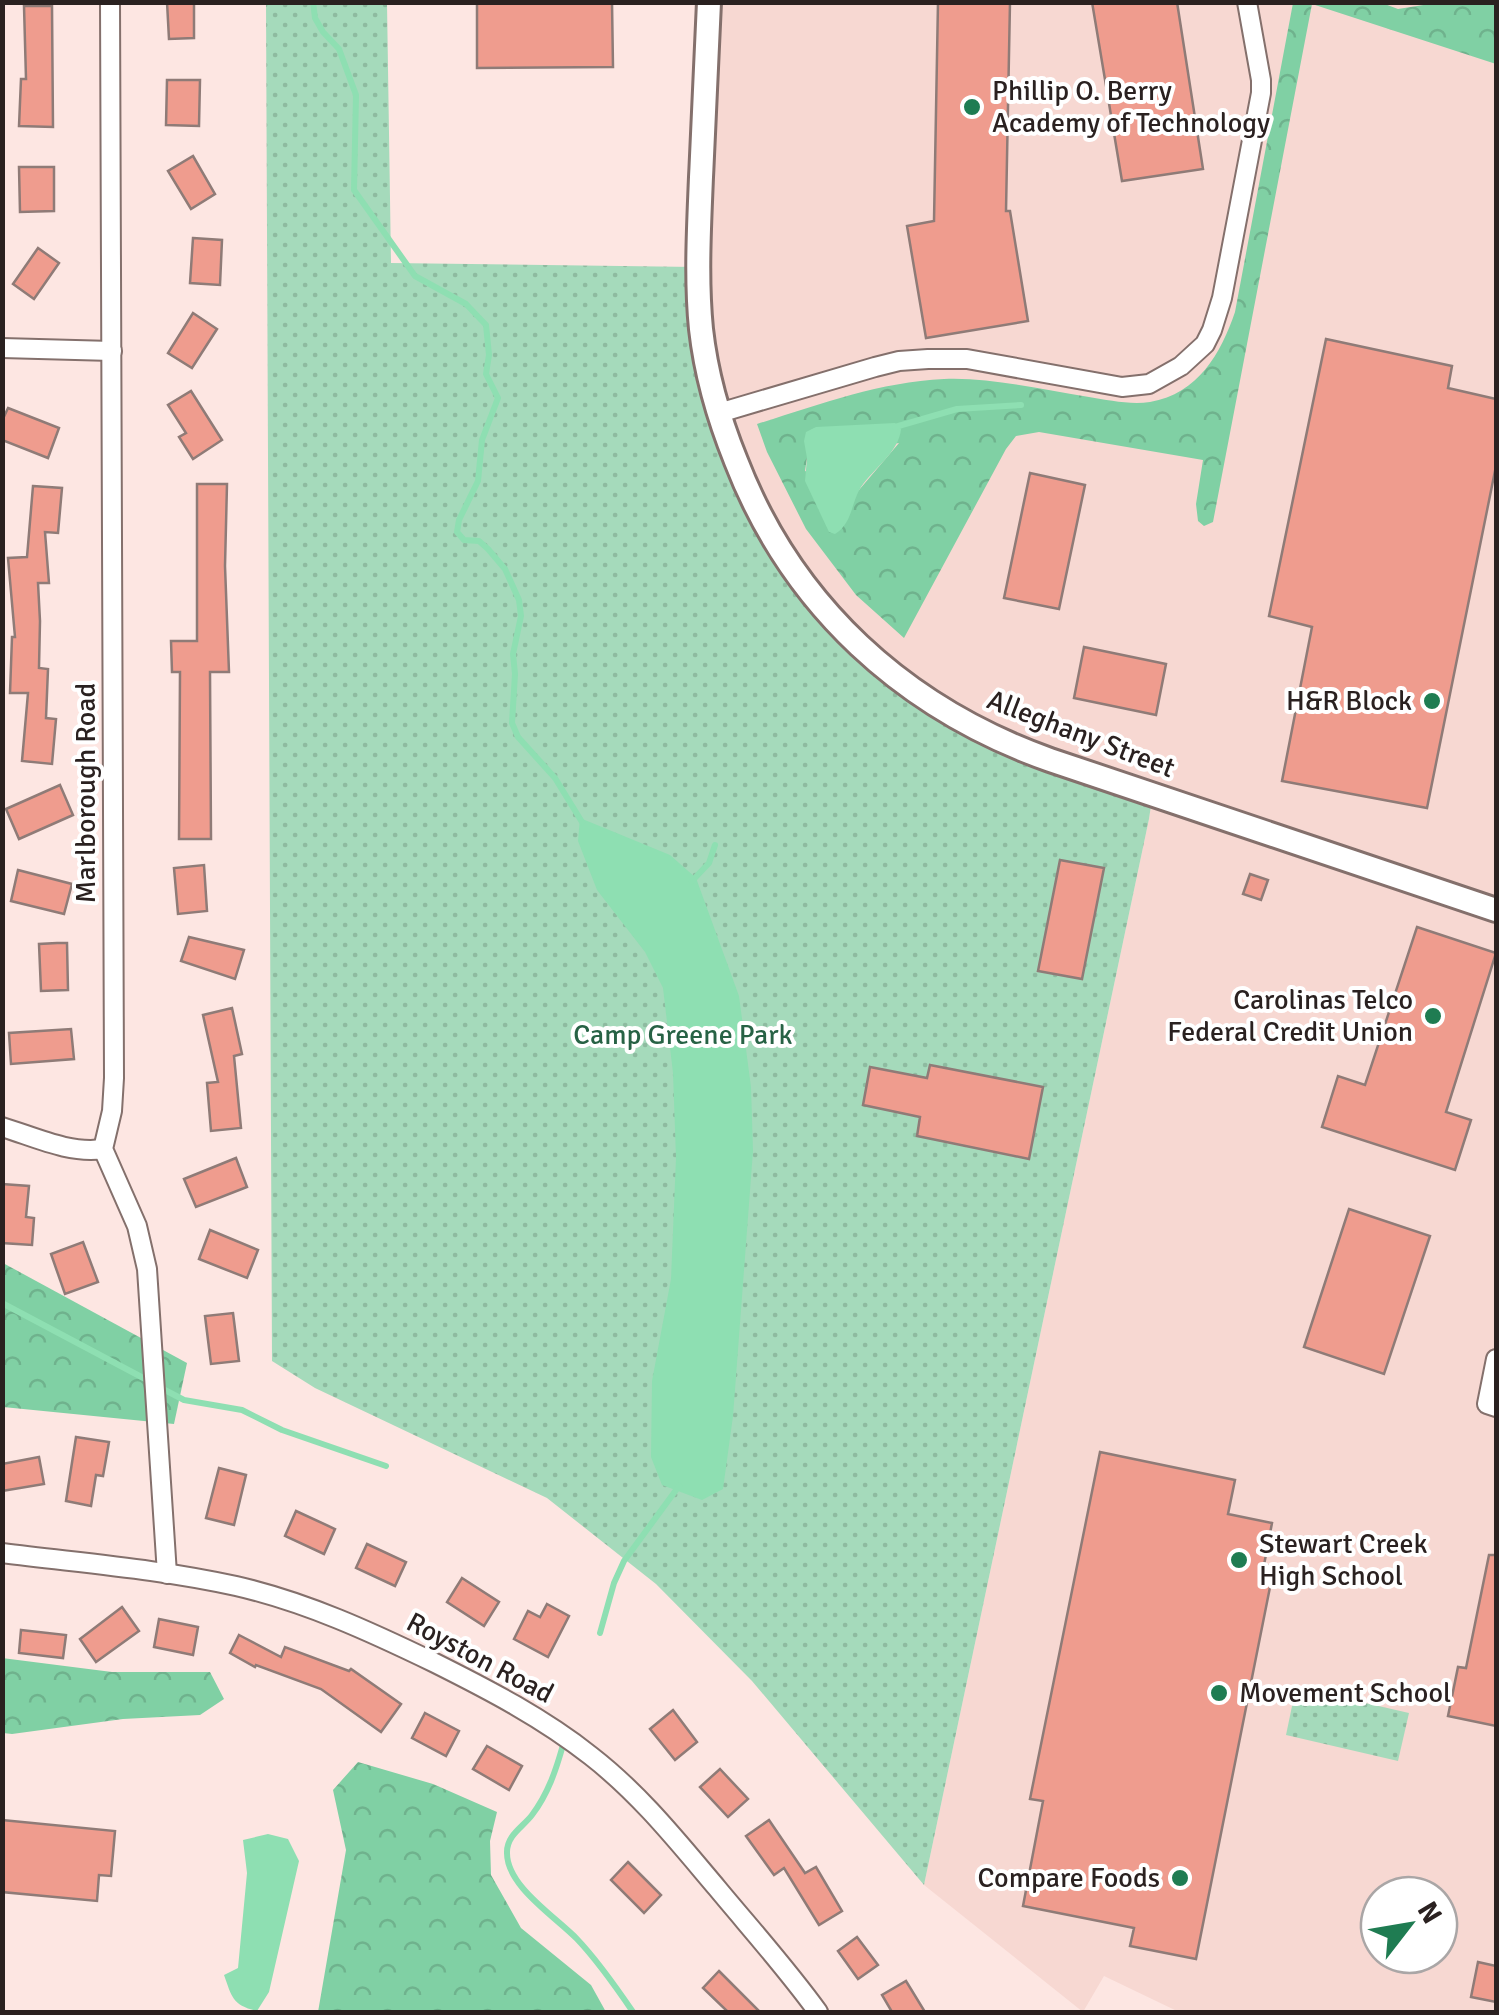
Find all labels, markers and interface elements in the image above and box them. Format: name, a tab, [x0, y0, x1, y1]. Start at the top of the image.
place label: Phillip O. Berry Academy of Technology	[992, 74, 1270, 140]
marker: Phillip O. Berry Academy of Technology	[961, 96, 983, 118]
street label: Marlborough Road	[69, 683, 103, 903]
street label: Alleghany Street	[982, 683, 1180, 785]
place label: H&R Block	[1286, 684, 1412, 718]
marker: H&R Block	[1421, 690, 1443, 712]
place label: Carolinas Telco Federal Credit Union	[1167, 983, 1413, 1049]
marker: Carolinas Telco Federal Credit Union	[1422, 1005, 1444, 1027]
park label: Camp Greene Park	[573, 1018, 793, 1052]
place label: Stewart Creek High School	[1259, 1527, 1428, 1593]
marker: Stewart Creek High School	[1228, 1549, 1250, 1571]
street label: Royston Road	[401, 1605, 559, 1711]
place label: Movement School	[1239, 1676, 1451, 1710]
marker: Movement School	[1208, 1682, 1230, 1704]
place label: Compare Foods	[977, 1861, 1160, 1895]
marker: Compare Foods	[1169, 1867, 1191, 1889]
north arrow	[1359, 1875, 1459, 1975]
text: N	[1410, 1896, 1449, 1930]

